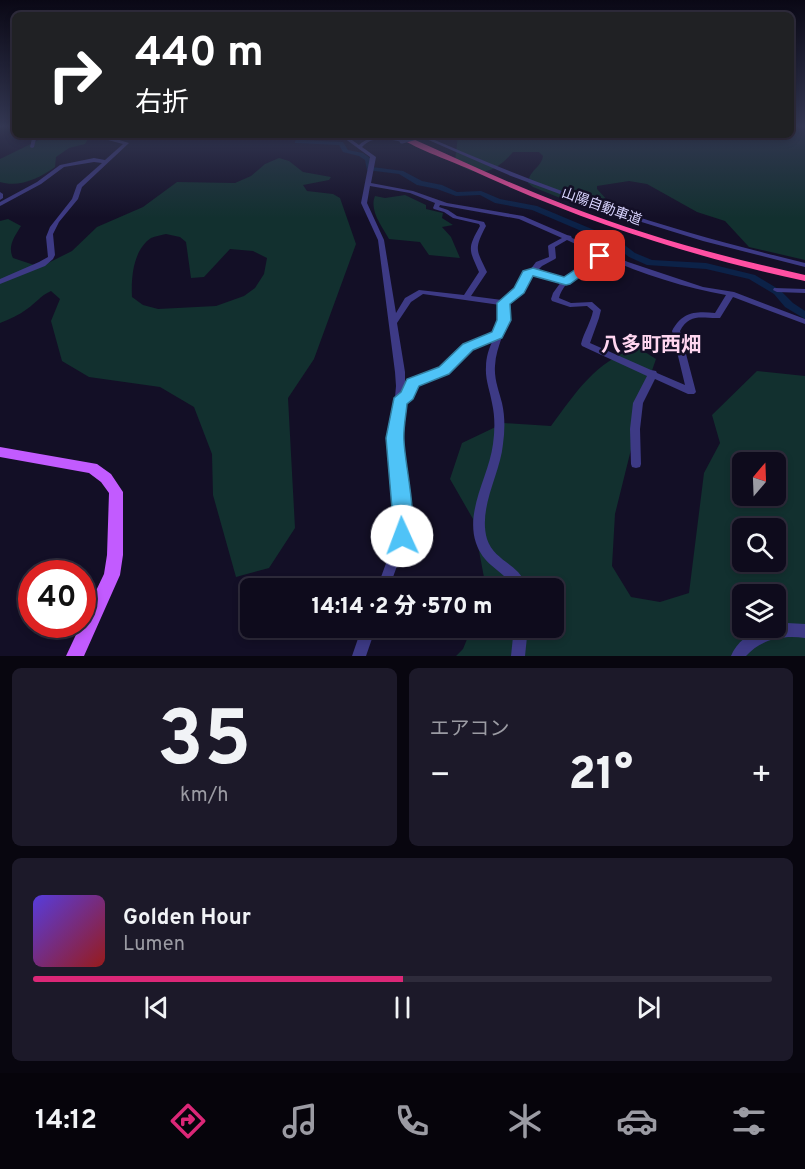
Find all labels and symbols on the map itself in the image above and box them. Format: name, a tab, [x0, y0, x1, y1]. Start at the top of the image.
street label: 山陽自動車道	[559, 185, 644, 230]
pin	[574, 230, 625, 281]
district label: 八多町西畑	[601, 333, 701, 359]
north arrow	[732, 452, 786, 506]
position arrow	[370, 504, 434, 568]
speed limit sign: 40	[18, 560, 96, 638]

